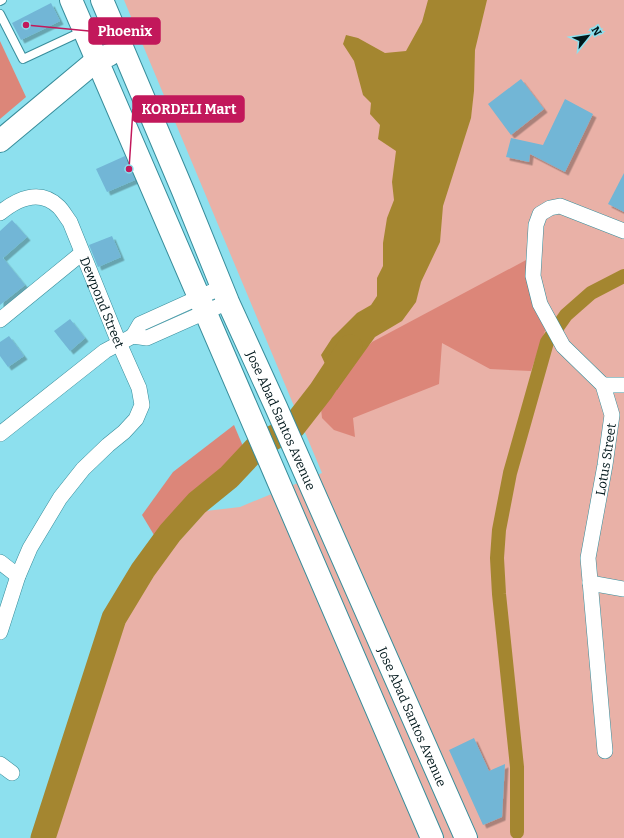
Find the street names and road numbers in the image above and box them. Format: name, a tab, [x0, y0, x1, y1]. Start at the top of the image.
street label: Dewpond Street	[77, 255, 127, 351]
street label: Jose Abad Santos Avenue	[243, 347, 319, 492]
street label: Lotus Street	[593, 422, 619, 497]
street label: Jose Abad Santos Avenue	[374, 644, 449, 789]

